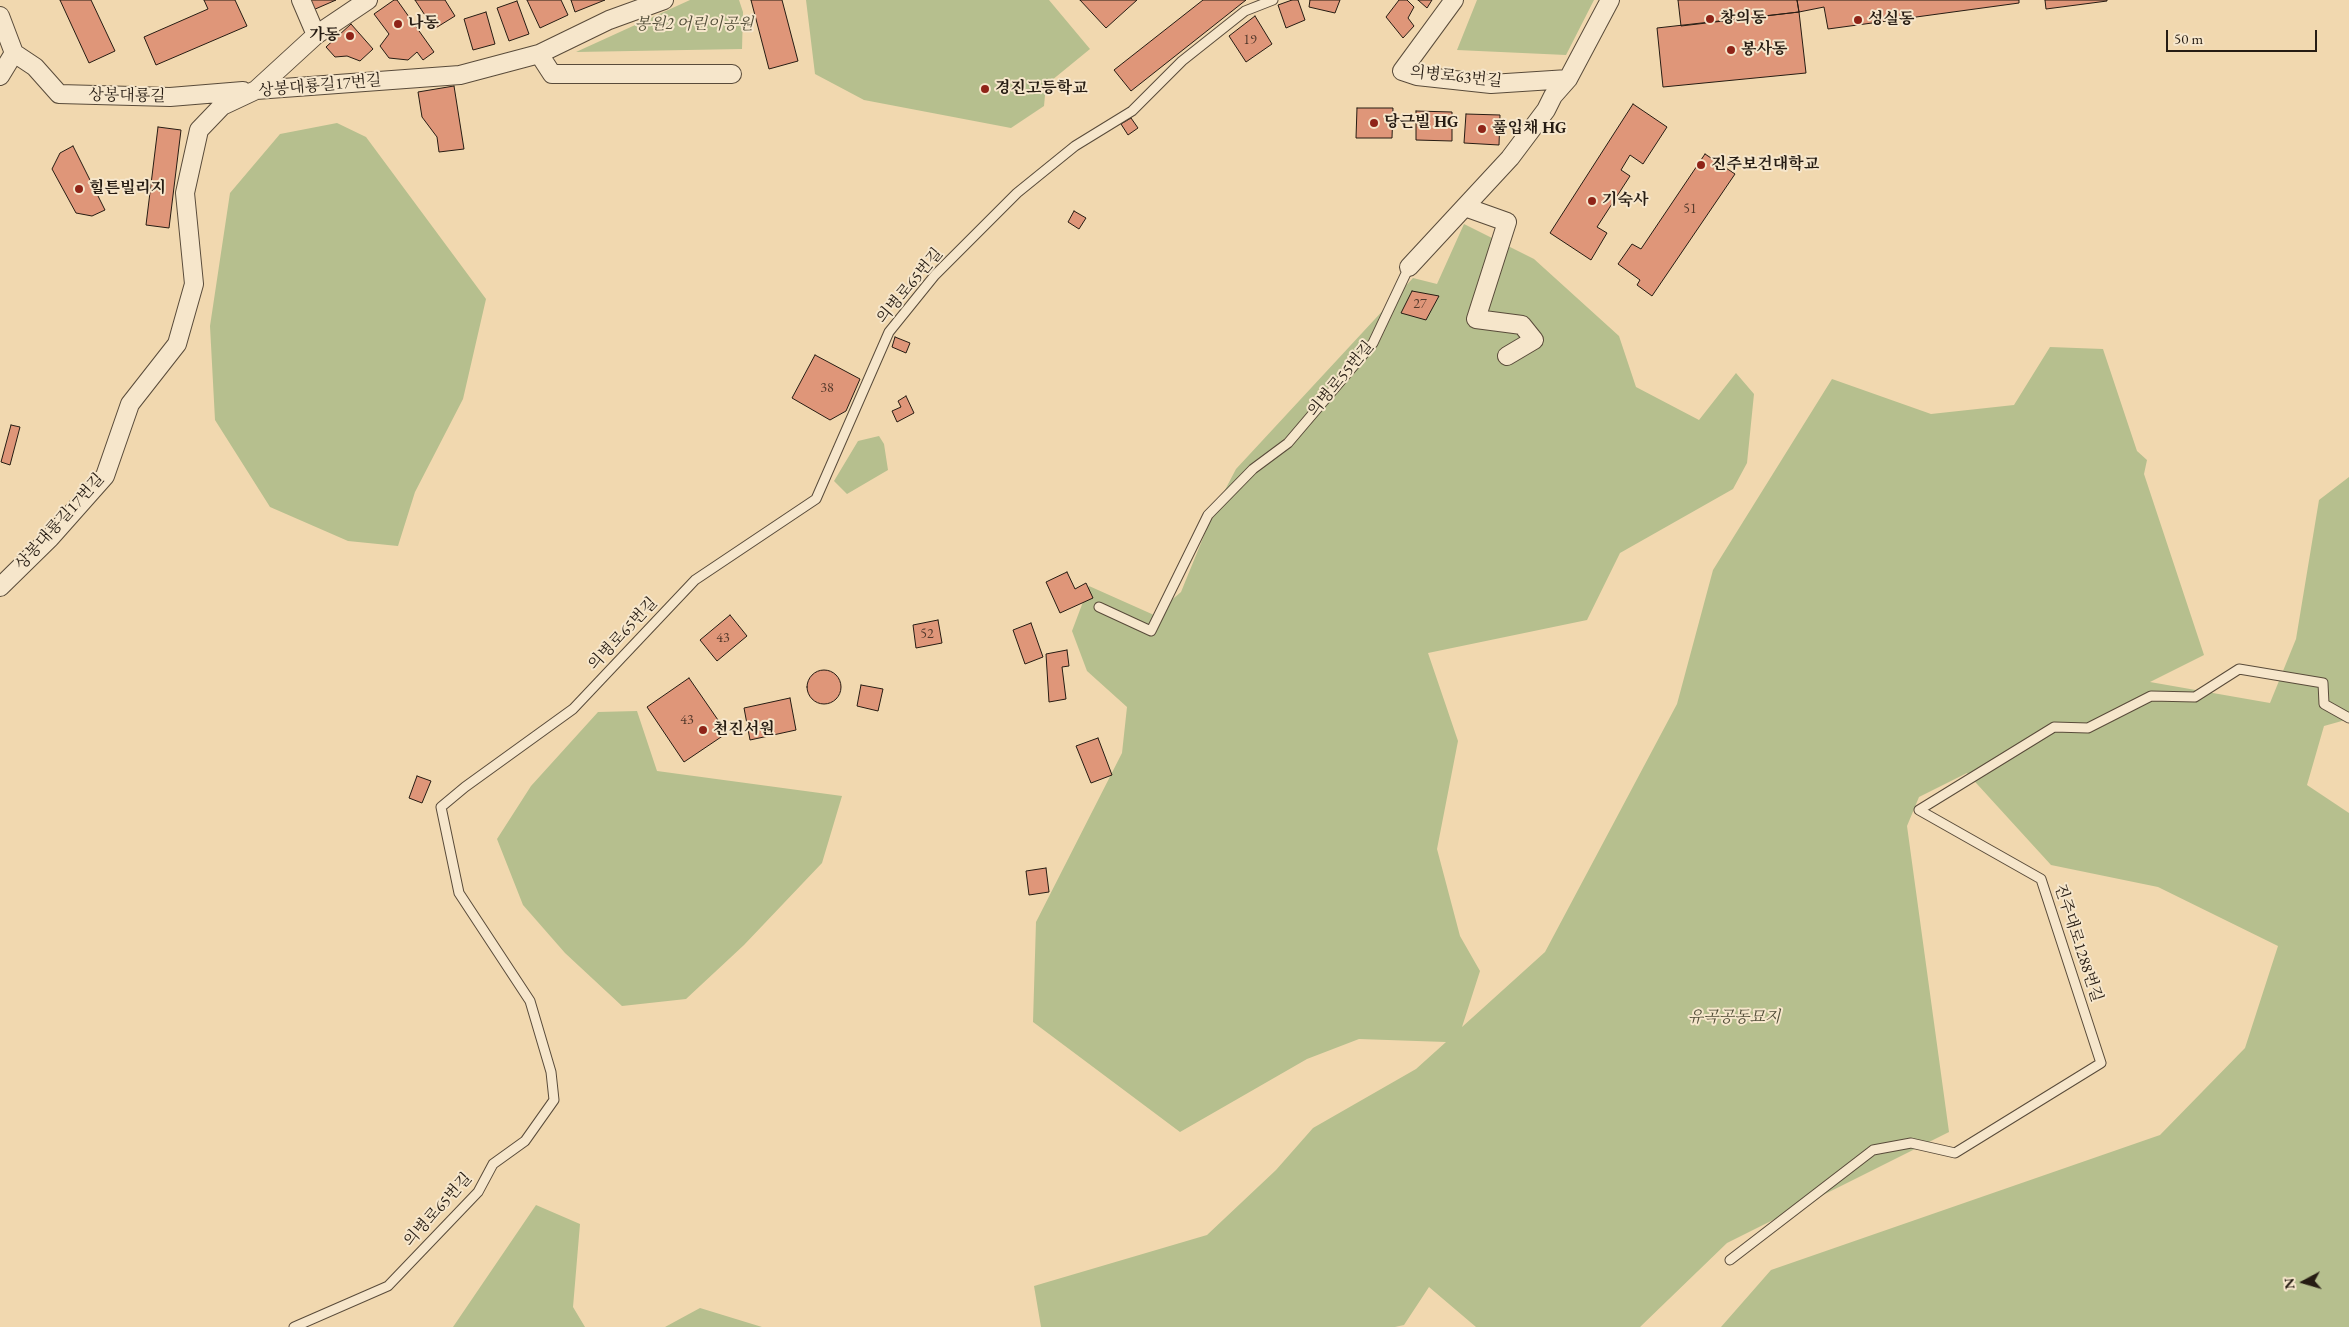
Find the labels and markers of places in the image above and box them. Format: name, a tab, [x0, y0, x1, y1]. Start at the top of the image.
place label: 창의동	[1720, 9, 1766, 29]
place label: 성실동	[1868, 10, 1914, 30]
marker: 창의동	[1704, 13, 1716, 25]
place label: 나동	[408, 14, 439, 34]
marker: 성실동	[1852, 14, 1864, 26]
marker: 나동	[392, 18, 404, 30]
place label: 가동	[309, 26, 340, 46]
marker: 가동	[344, 30, 356, 42]
place label: 봉사동	[1741, 40, 1787, 60]
marker: 봉사동	[1725, 44, 1737, 56]
place label: 경진고등학교	[995, 79, 1088, 99]
marker: 경진고등학교	[979, 83, 991, 95]
place label: 당근빌 HG	[1384, 113, 1458, 133]
marker: 당근빌 HG	[1368, 117, 1380, 129]
place label: 풀입채 HG	[1492, 119, 1566, 139]
marker: 풀입채 HG	[1476, 123, 1488, 135]
place label: 진주보건대학교	[1711, 155, 1819, 175]
marker: 진주보건대학교	[1695, 159, 1707, 171]
place label: 힐튼빌리지	[89, 179, 166, 199]
marker: 힐튼빌리지	[73, 183, 85, 195]
place label: 기숙사	[1602, 191, 1648, 211]
marker: 기숙사	[1586, 195, 1598, 207]
place label: 천진서원	[713, 720, 775, 740]
marker: 천진서원	[697, 724, 709, 736]

